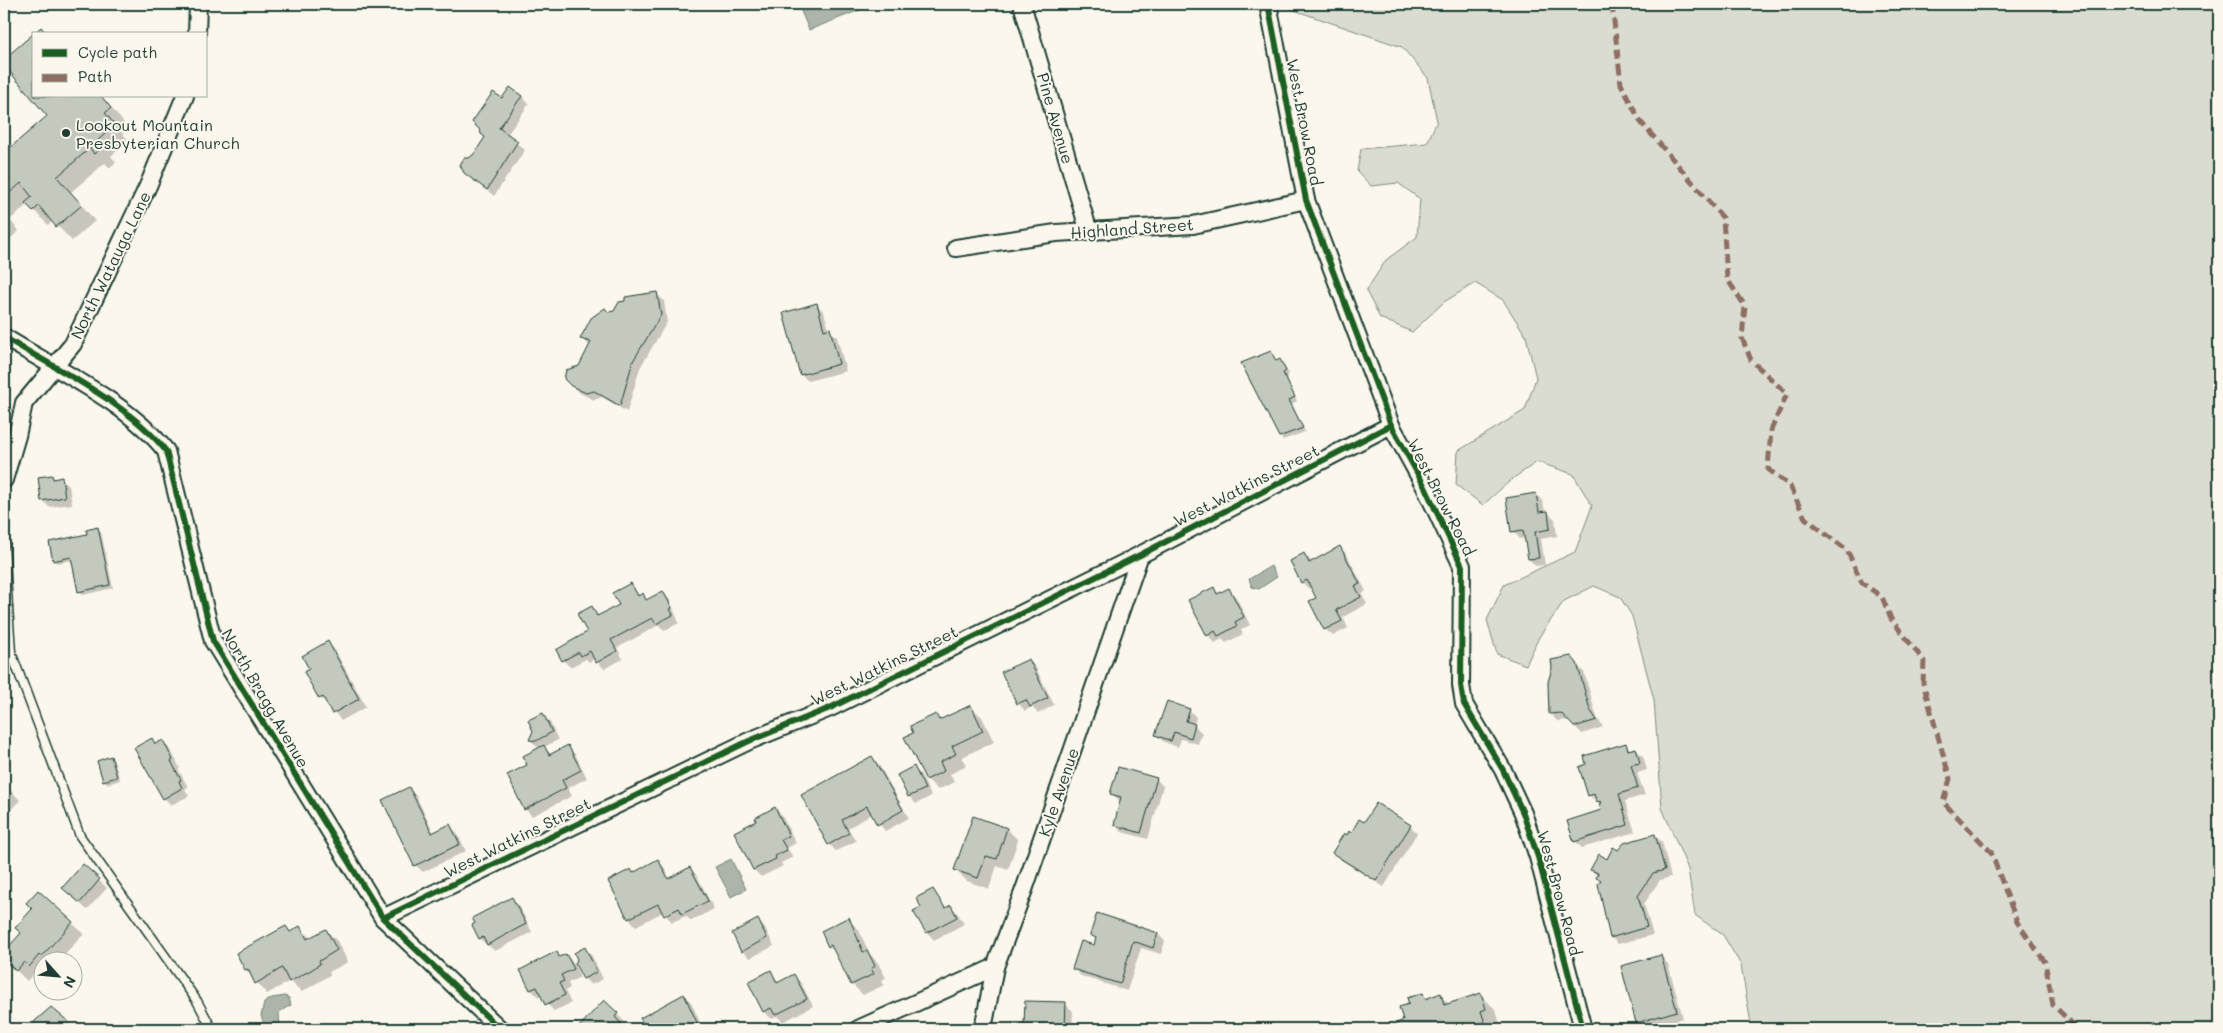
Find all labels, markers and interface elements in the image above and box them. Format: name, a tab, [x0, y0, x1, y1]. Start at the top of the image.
legend	[32, 32, 208, 98]
text: Cycle path	[78, 42, 157, 62]
street label: West Brow Road	[1282, 57, 1328, 187]
text: Path	[78, 66, 112, 86]
street label: Pine Avenue	[1033, 70, 1079, 166]
place label: Lookout Mountain Presbyterian Church	[76, 114, 240, 153]
marker: Lookout Mountain Presbyterian Church	[60, 127, 72, 139]
street label: North Watauga Lane	[65, 188, 155, 342]
street label: Highland Street	[1070, 213, 1194, 243]
street label: West Brow Road	[1403, 435, 1481, 559]
street label: West Watkins Street	[1169, 439, 1323, 531]
street label: West Watkins Street	[807, 620, 961, 710]
street label: North Bragg Avenue	[218, 625, 314, 771]
street label: Kyle Avenue	[1033, 745, 1083, 839]
street label: West Watkins Street	[440, 792, 594, 882]
street label: West Brow Road	[1533, 828, 1587, 958]
north arrow	[32, 950, 82, 1000]
text: N	[59, 973, 81, 991]

